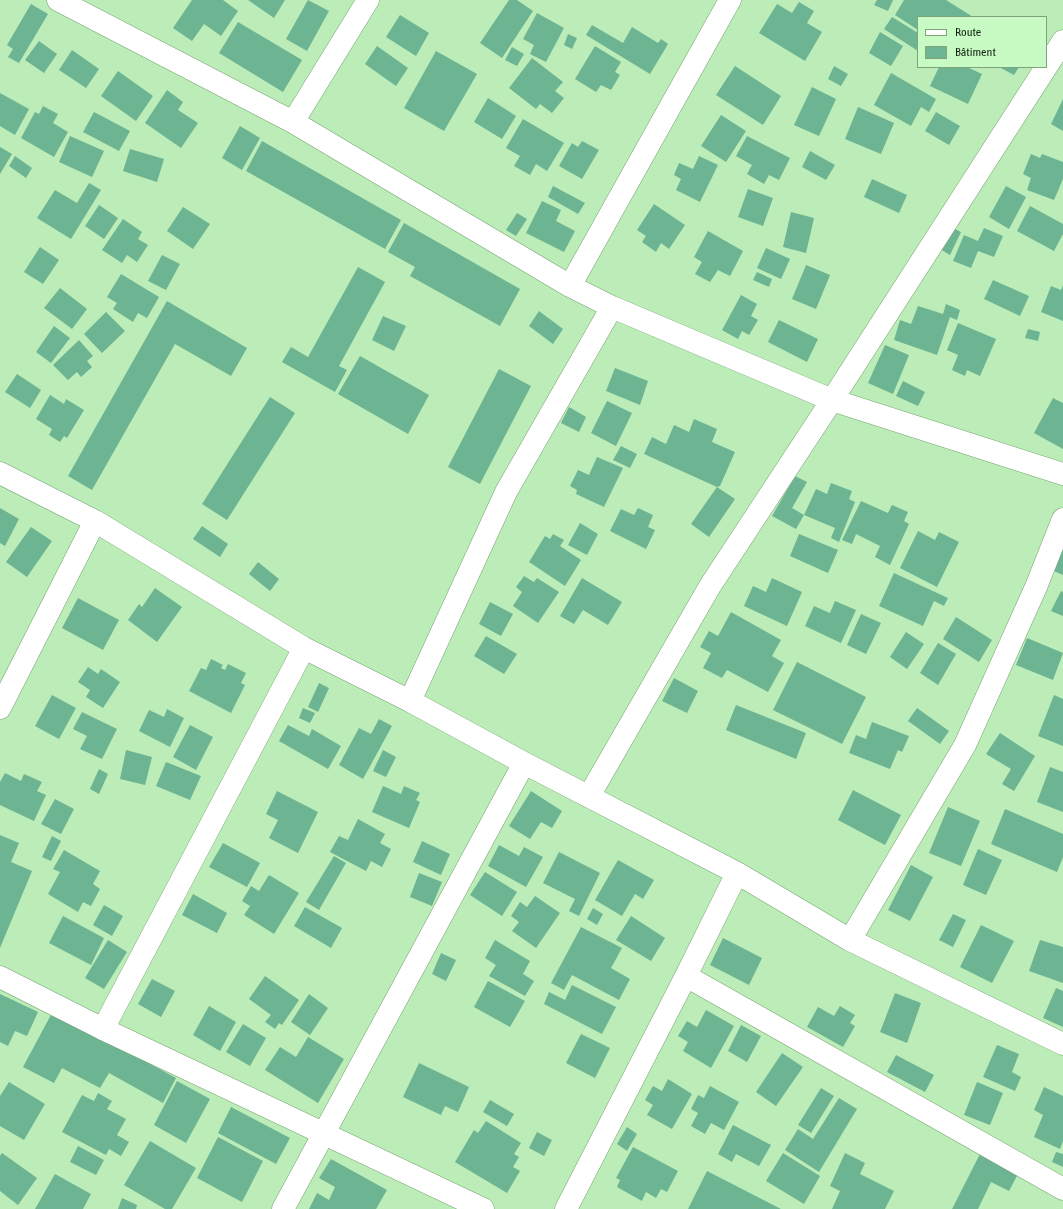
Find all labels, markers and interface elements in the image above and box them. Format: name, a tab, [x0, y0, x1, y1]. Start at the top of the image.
legend	[917, 16, 1047, 68]
text: Route	[955, 25, 981, 39]
text: Bâtiment	[955, 45, 996, 59]

